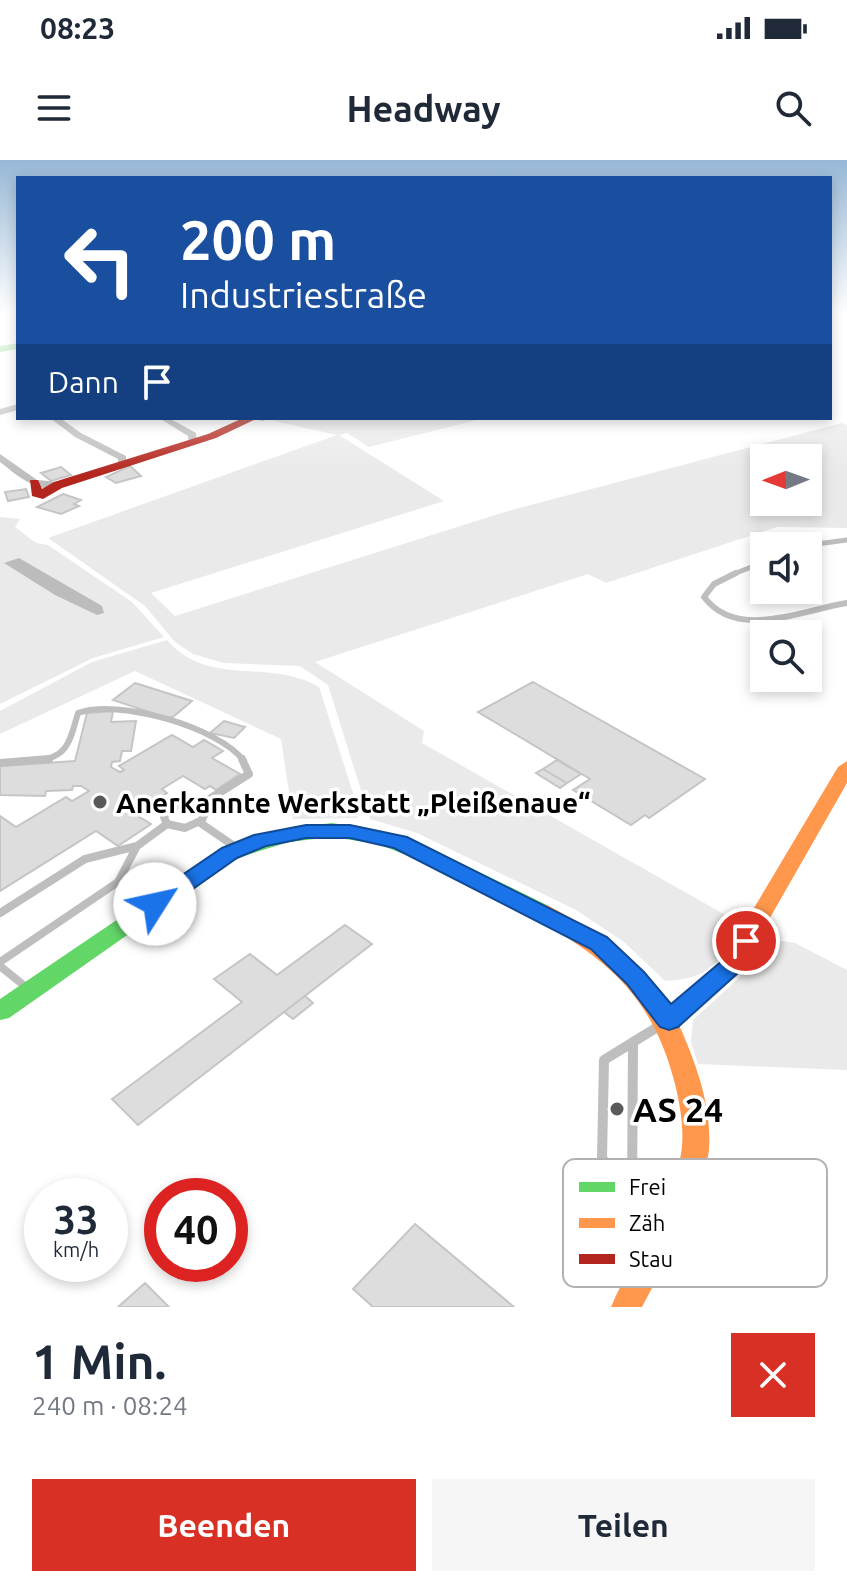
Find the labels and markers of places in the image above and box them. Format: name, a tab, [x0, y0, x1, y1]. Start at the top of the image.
place label: Anerkannte Werkstatt „Pleißenaue“	[116, 787, 590, 818]
marker: Anerkannte Werkstatt „Pleißenaue“	[91, 793, 109, 811]
pin	[712, 907, 780, 975]
place label: AS 24	[633, 1090, 723, 1128]
marker: AS 24	[608, 1100, 626, 1118]

